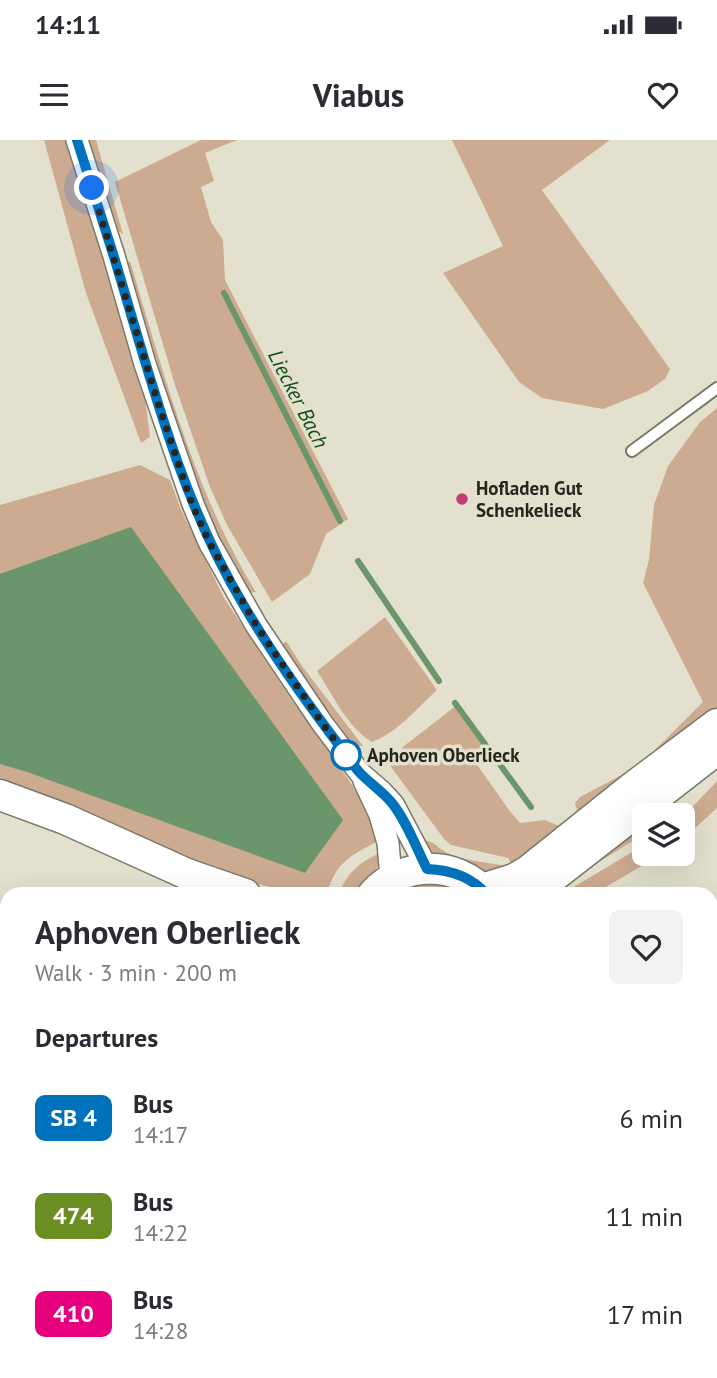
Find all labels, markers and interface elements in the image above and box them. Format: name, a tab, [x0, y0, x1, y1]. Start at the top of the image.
text: 14:11	[35, 8, 101, 41]
text: Viabus	[313, 74, 404, 116]
icon: menu	[35, 76, 73, 114]
icon: heart	[644, 76, 682, 114]
your location	[74, 170, 109, 205]
water label: Liecker Bach	[262, 345, 335, 453]
place label: Hofladen Gut Schenkelieck	[476, 476, 583, 522]
marker: Hofladen Gut Schenkelieck	[454, 491, 470, 507]
marker: Aphoven Oberlieck	[331, 740, 361, 770]
place label: Aphoven Oberlieck	[367, 743, 520, 767]
map controls	[632, 803, 695, 866]
button: layers	[632, 803, 695, 866]
text: Aphoven Oberlieck	[35, 910, 300, 953]
button: heart	[609, 910, 683, 984]
text: Walk · 3 min · 200 m	[35, 958, 237, 987]
text: Departures	[35, 1021, 158, 1054]
text: Bus	[133, 1087, 173, 1120]
text: SB 4	[50, 1102, 97, 1133]
text: 6 min	[620, 1102, 683, 1135]
text: 14:17	[133, 1120, 188, 1149]
text: Bus	[133, 1185, 173, 1218]
text: 474	[53, 1200, 94, 1231]
text: 11 min	[605, 1200, 683, 1233]
text: 14:22	[133, 1218, 188, 1247]
text: Bus	[133, 1283, 173, 1316]
text: 410	[53, 1298, 94, 1329]
text: 17 min	[607, 1298, 683, 1331]
text: 14:28	[133, 1316, 188, 1345]

